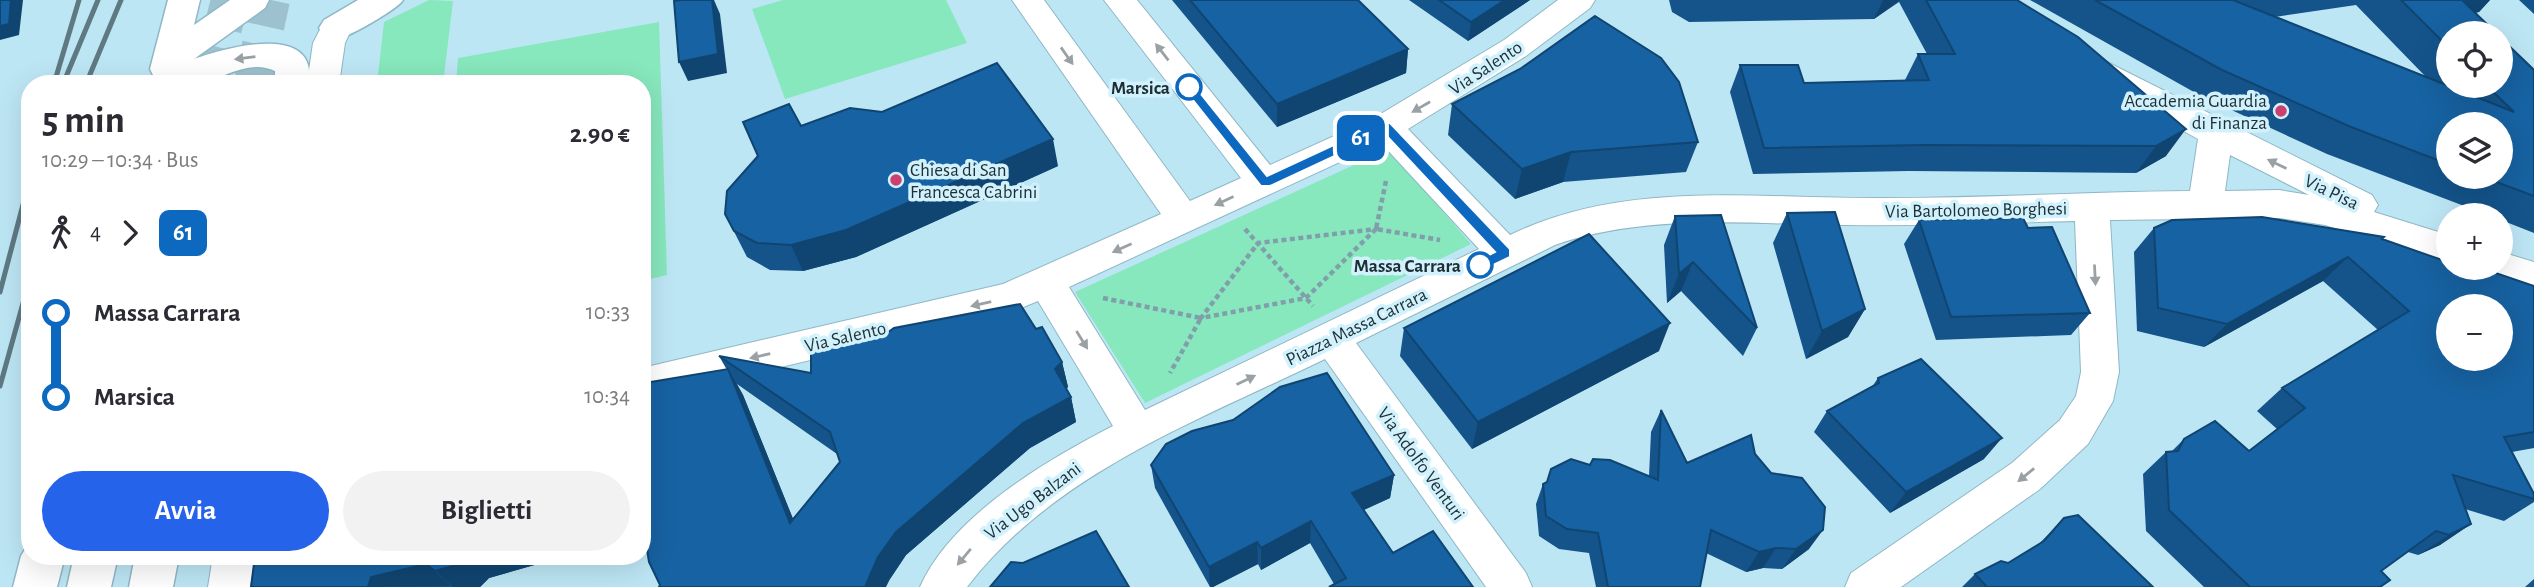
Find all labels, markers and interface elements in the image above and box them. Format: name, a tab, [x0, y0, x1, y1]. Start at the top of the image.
map controls	[2436, 21, 2513, 371]
button: locate	[2436, 21, 2513, 98]
street label: Via Salento	[1446, 38, 1526, 99]
one-way arrow	[1154, 44, 1169, 62]
one-way arrow	[1060, 47, 1074, 65]
one-way arrow	[234, 52, 256, 63]
marker: Marsica	[1176, 74, 1202, 100]
place label: Marsica	[1111, 79, 1170, 98]
place label: Accademia Guardia di Finanza	[2124, 92, 2267, 133]
one-way arrow	[1412, 100, 1431, 113]
text: 5 min	[42, 102, 125, 140]
marker: Accademia Guardia di Finanza	[2273, 103, 2289, 119]
button: layers	[2436, 112, 2513, 189]
line badge: 61	[1330, 115, 1392, 161]
text: 2.90 €	[570, 121, 630, 147]
text: 61	[1351, 126, 1371, 150]
text: 10:29 – 10:34 · Bus	[42, 149, 198, 172]
one-way arrow	[2267, 158, 2287, 169]
place label: Chiesa di San Francesca Cabrini	[910, 161, 1037, 202]
street label: Via Pisa	[2301, 171, 2362, 214]
marker: Chiesa di San Francesca Cabrini	[888, 172, 904, 188]
one-way arrow	[1214, 196, 1235, 207]
street label: Via Bartolomeo Borghesi	[1885, 199, 2067, 222]
button: +	[2436, 203, 2513, 280]
icon: walk	[42, 214, 80, 252]
icon: forward	[111, 214, 149, 252]
text: 4	[90, 221, 101, 244]
text: 61	[173, 221, 193, 245]
one-way arrow	[1111, 243, 1132, 254]
marker: Massa Carrara	[1467, 252, 1493, 278]
place label: Massa Carrara	[1354, 257, 1461, 276]
one-way arrow	[2090, 264, 2101, 286]
street label: Piazza Massa Carrara	[1283, 285, 1430, 370]
button: −	[2436, 294, 2513, 371]
one-way arrow	[970, 299, 992, 310]
text: Massa Carrara	[94, 300, 241, 326]
text: 10:33	[586, 301, 630, 324]
street label: Via Salento	[803, 319, 888, 356]
one-way arrow	[1075, 330, 1088, 349]
one-way arrow	[749, 351, 771, 362]
one-way arrow	[1236, 374, 1256, 385]
text: Marsica	[94, 384, 175, 410]
text: 10:34	[584, 385, 630, 408]
street label: Via Adolfo Venturi	[1374, 404, 1468, 524]
street label: Via Ugo Balzani	[981, 459, 1085, 543]
one-way arrow	[2018, 467, 2036, 482]
button: Avvia	[42, 471, 329, 551]
button: Biglietti	[343, 471, 630, 551]
one-way arrow	[957, 548, 972, 565]

